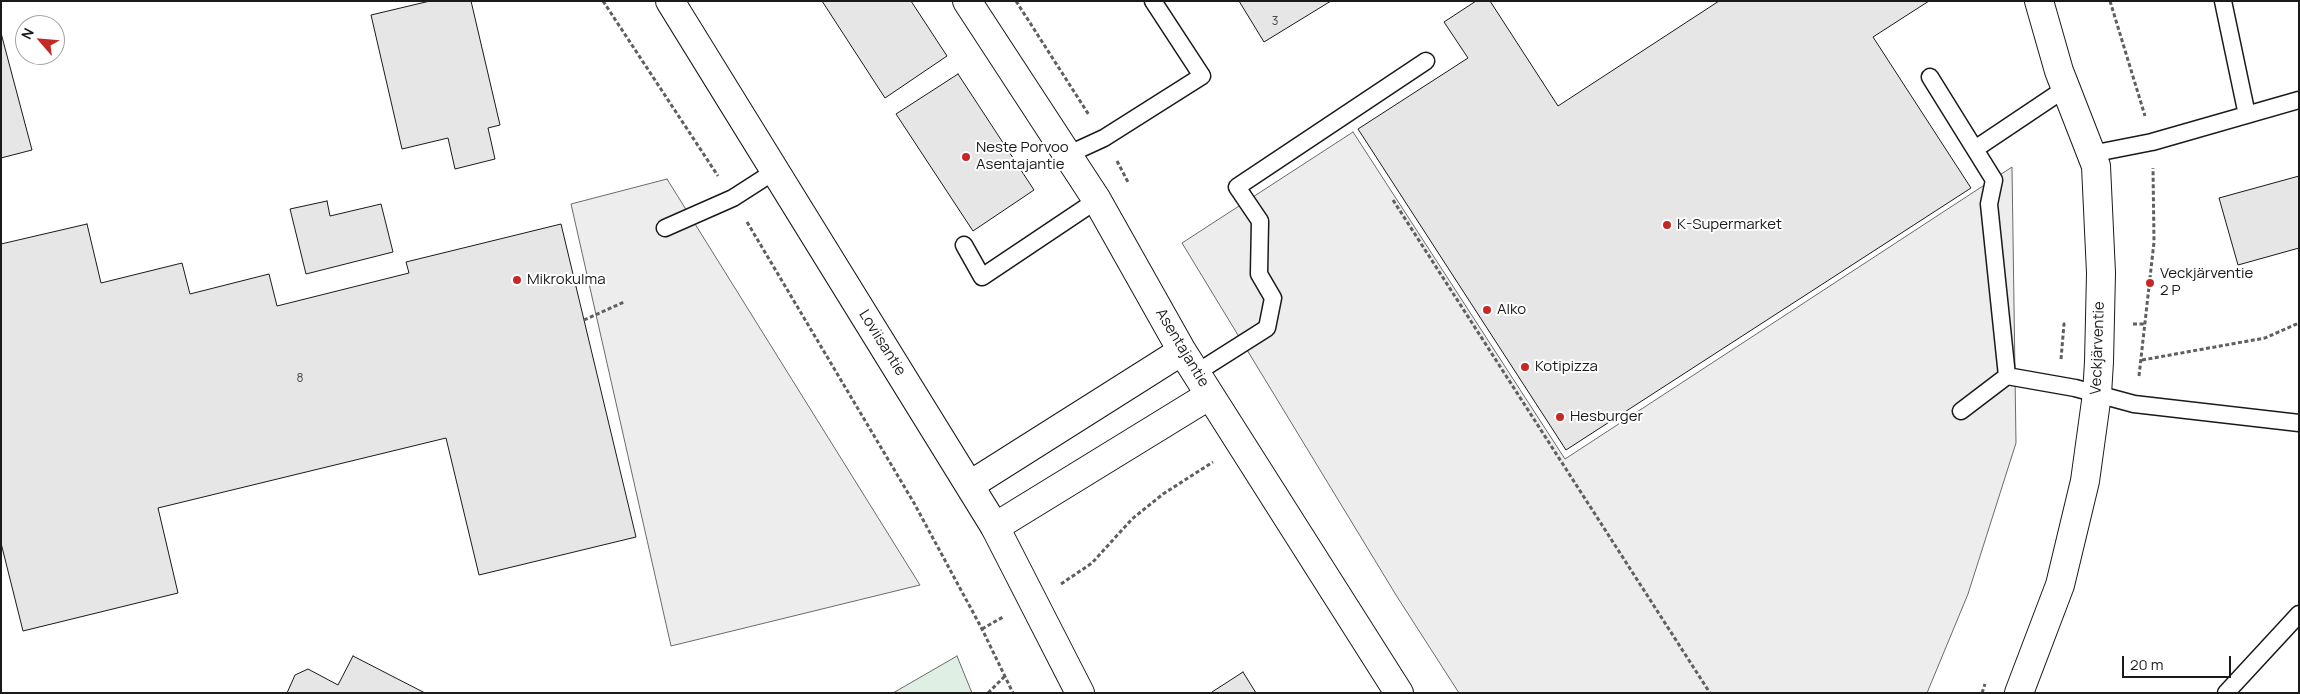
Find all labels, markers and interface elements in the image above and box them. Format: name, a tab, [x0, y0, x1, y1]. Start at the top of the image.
north arrow	[15, 15, 65, 65]
house number: 3	[1272, 15, 1278, 29]
text: N	[16, 25, 38, 42]
place label: Neste Porvoo Asentajantie	[976, 139, 1069, 174]
marker: Neste Porvoo Asentajantie	[960, 151, 972, 163]
place label: K-Supermarket	[1677, 216, 1782, 234]
marker: K-Supermarket	[1661, 219, 1673, 231]
place label: Veckjärventie 2 P	[2160, 265, 2253, 300]
place label: Mikrokulma	[527, 271, 606, 289]
marker: Mikrokulma	[511, 274, 523, 286]
marker: Veckjärventie 2 P	[2144, 277, 2156, 289]
place label: Alko	[1497, 301, 1526, 319]
street label: Veckjärventie	[2087, 301, 2109, 395]
marker: Alko	[1481, 304, 1493, 316]
street label: Asentajantie	[1152, 305, 1212, 391]
street label: Loviisantie	[855, 307, 909, 379]
place label: Kotipizza	[1535, 358, 1598, 376]
marker: Kotipizza	[1519, 361, 1531, 373]
house number: 8	[297, 372, 303, 386]
place label: Hesburger	[1570, 408, 1643, 426]
marker: Hesburger	[1554, 411, 1566, 423]
scale bar	[2125, 646, 2234, 678]
text: 20 m	[2130, 654, 2163, 675]

